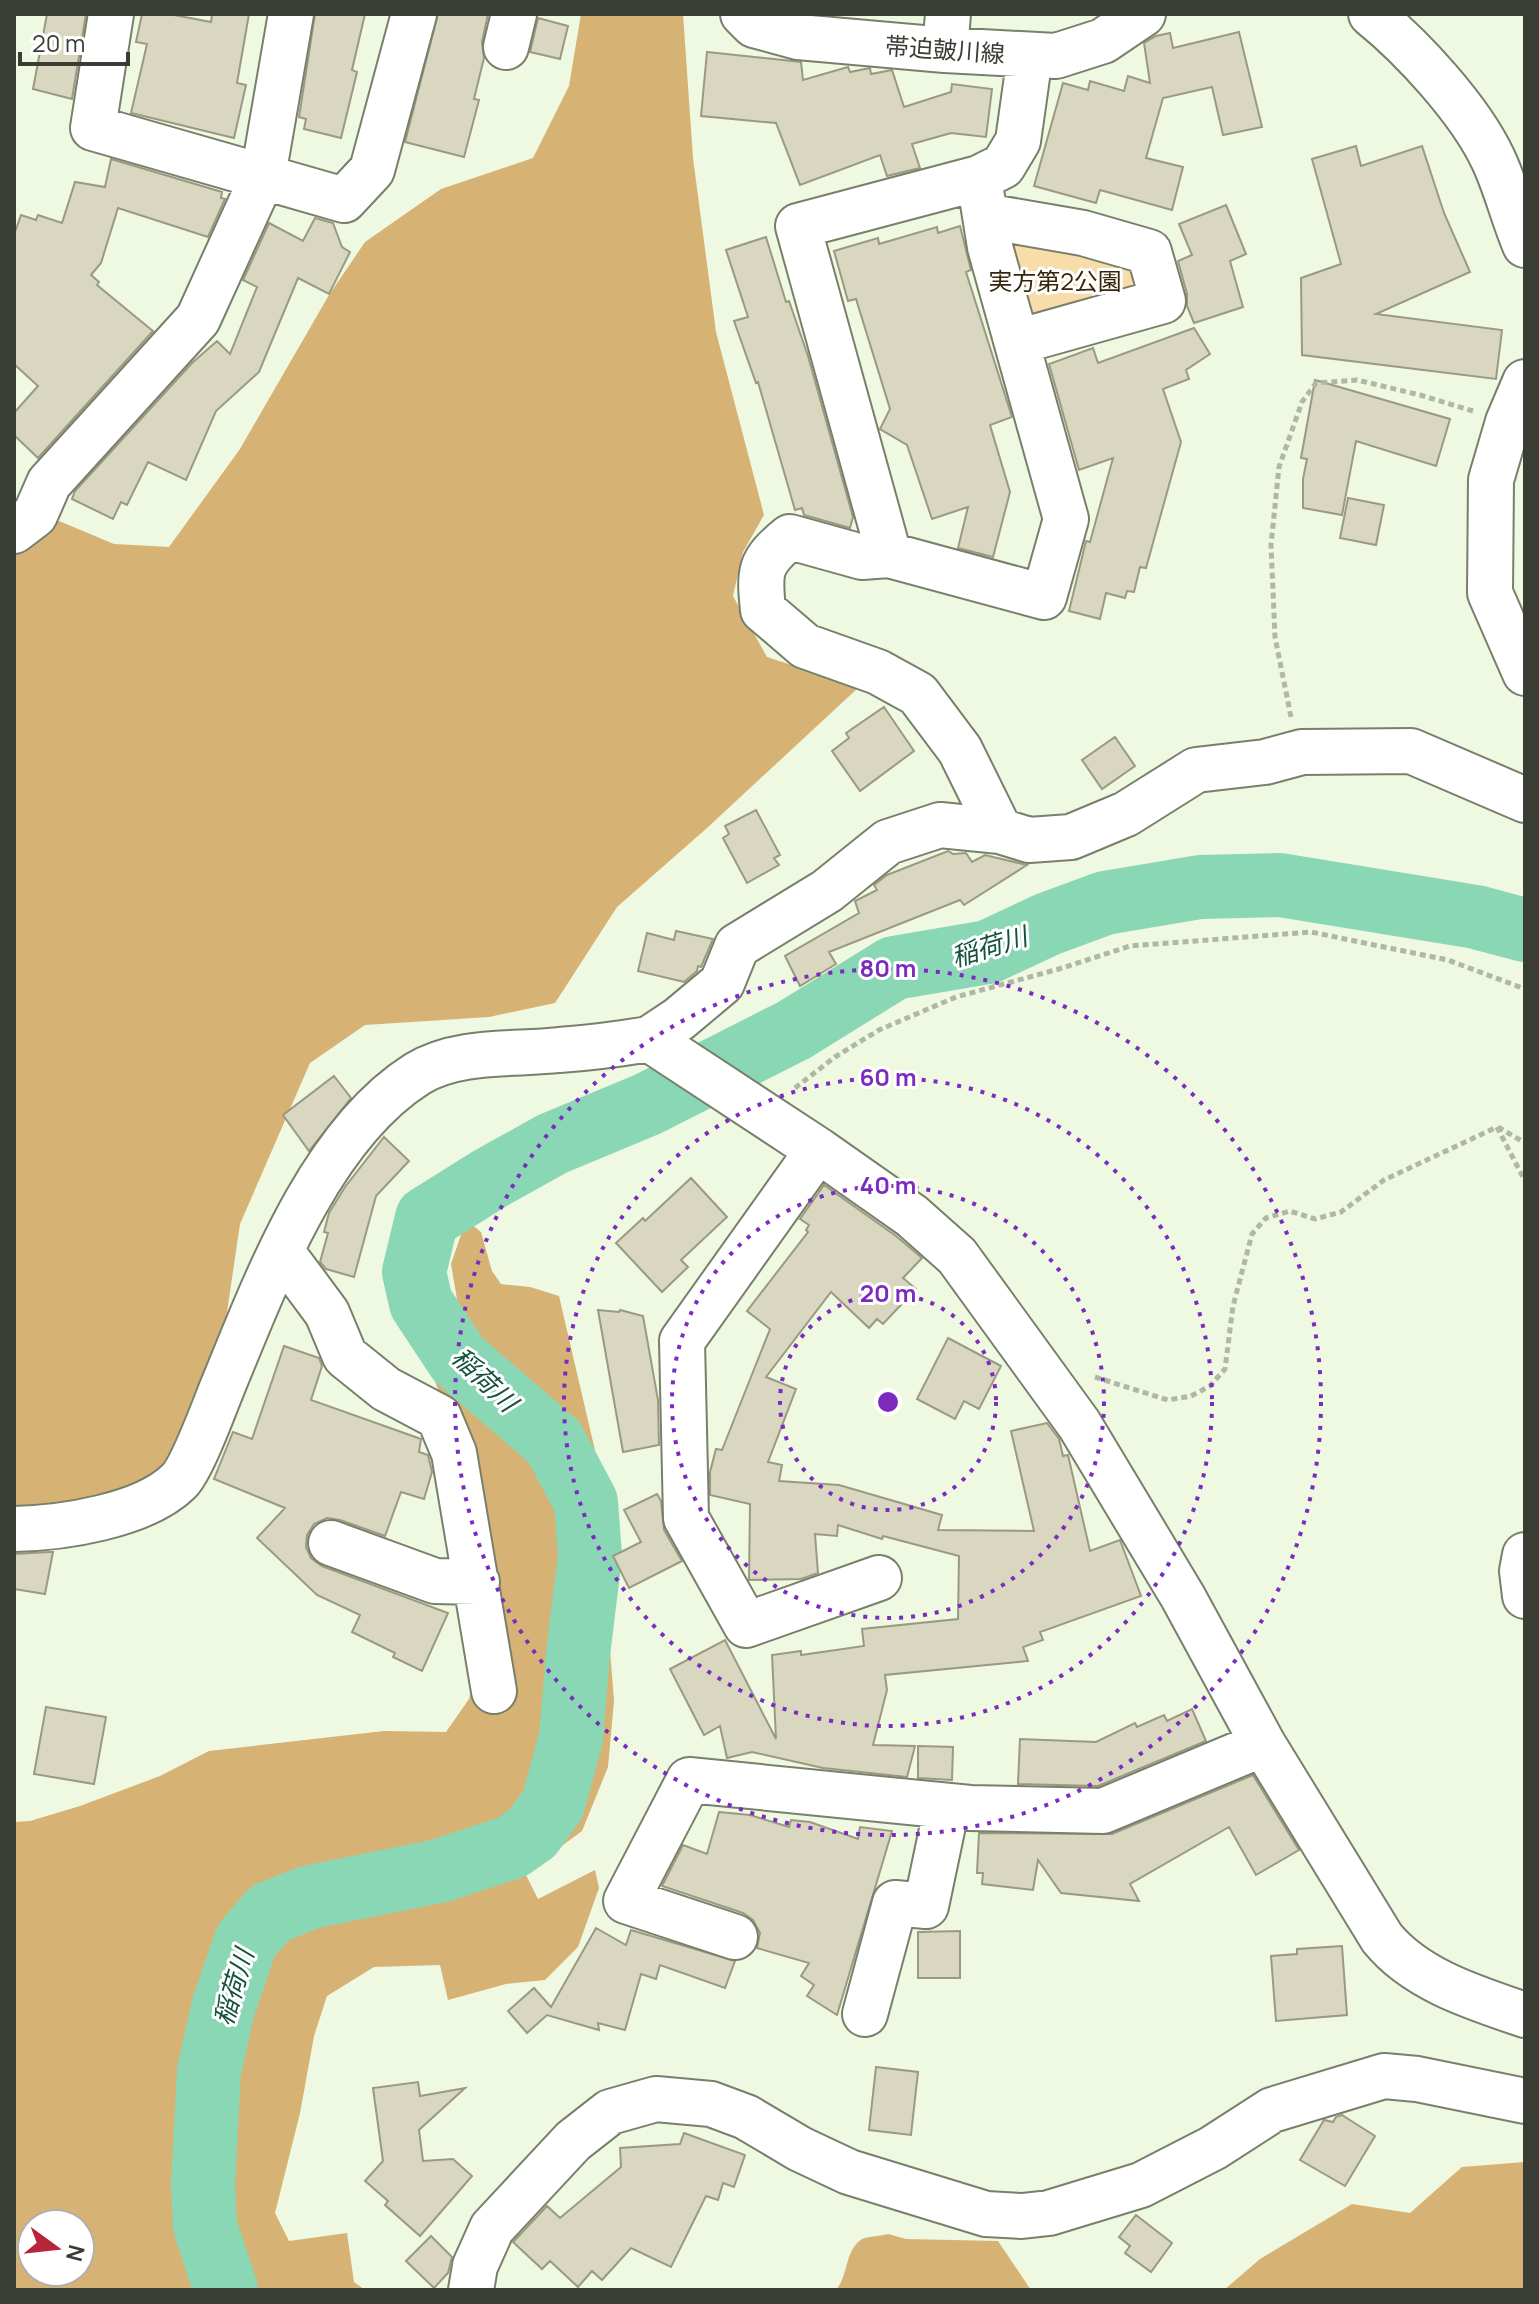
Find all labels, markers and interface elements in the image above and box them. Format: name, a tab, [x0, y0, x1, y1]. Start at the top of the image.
scale bar	[20, 16, 128, 66]
text: 20 m	[32, 26, 85, 59]
street label: 帯迫皷川線	[884, 28, 1006, 70]
park label: 実方第2公園	[988, 264, 1122, 297]
water label: 稲荷川	[946, 917, 1034, 975]
text: 80 m	[860, 951, 916, 984]
text: 60 m	[859, 1060, 917, 1093]
text: 40 m	[860, 1168, 916, 1201]
text: 20 m	[860, 1276, 916, 1309]
water label: 稲荷川	[444, 1339, 528, 1421]
centre of rings	[874, 1388, 902, 1416]
water label: 稲荷川	[204, 1942, 262, 2030]
north arrow	[16, 2208, 96, 2288]
text: N	[59, 2242, 92, 2265]

